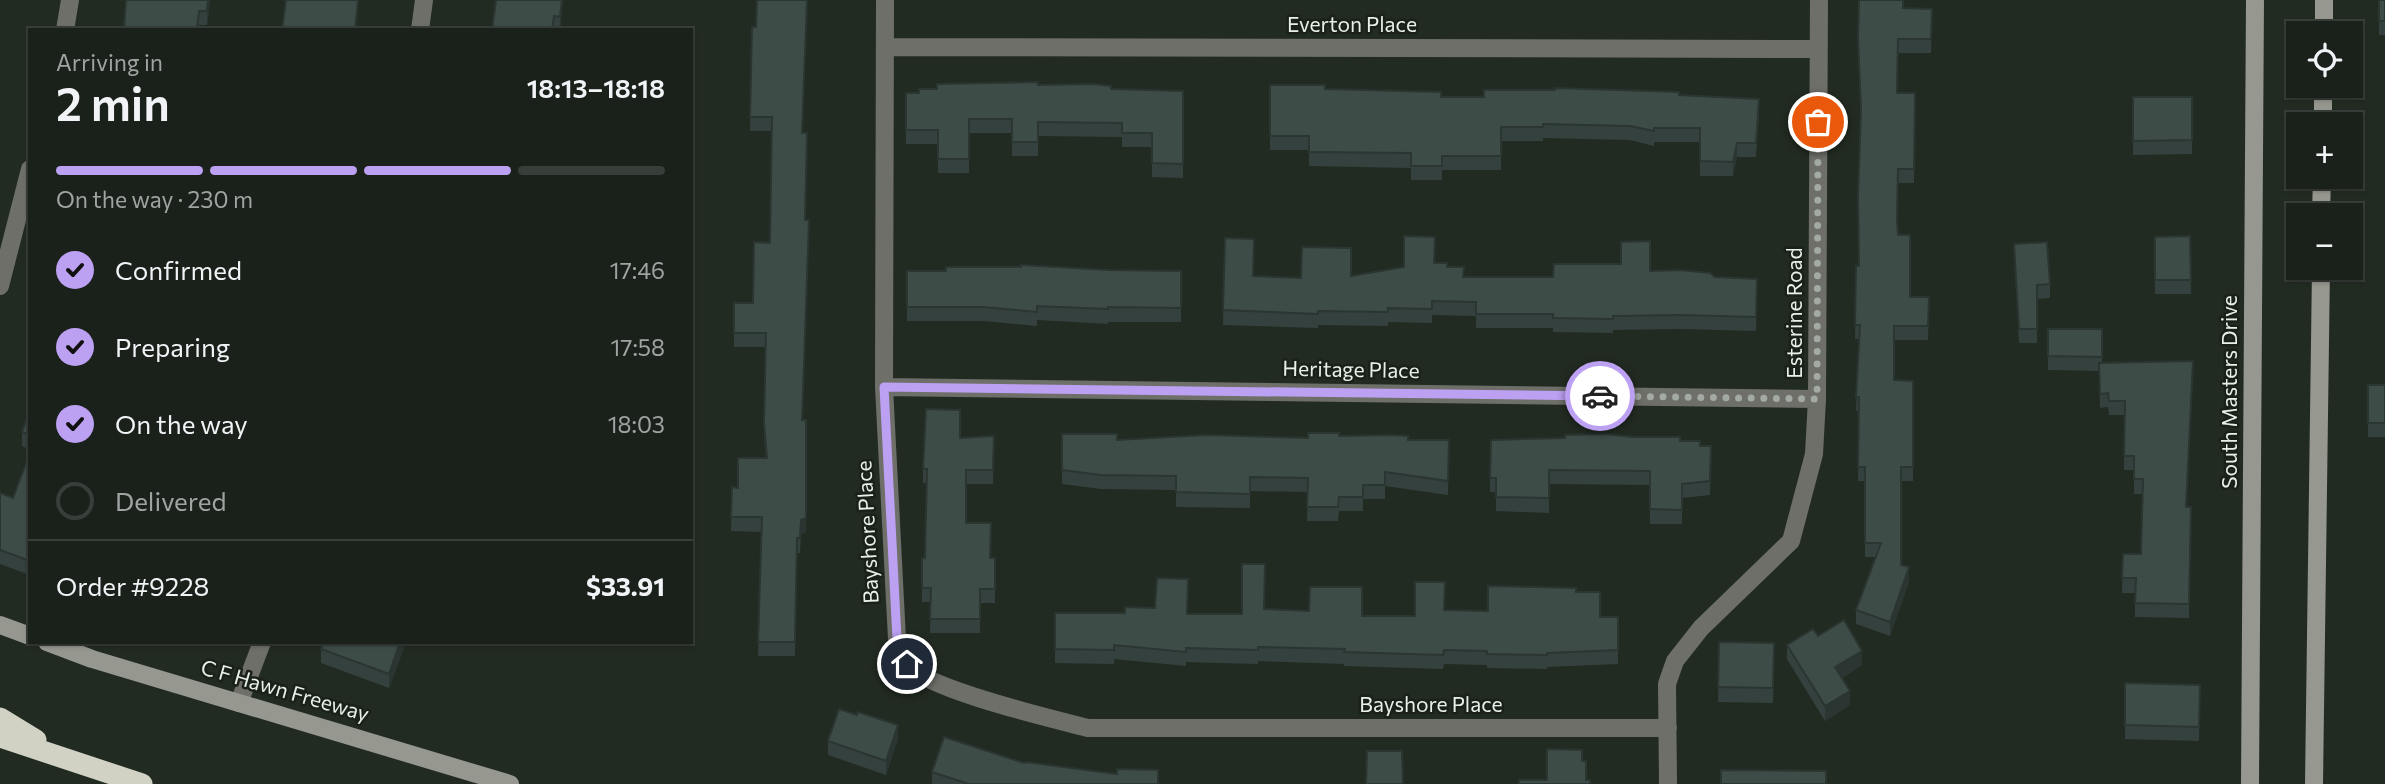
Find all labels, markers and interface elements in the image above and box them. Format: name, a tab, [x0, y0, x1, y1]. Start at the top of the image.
street label: Everton Place	[1287, 11, 1417, 36]
map controls	[2286, 21, 2363, 280]
button: locate	[2286, 21, 2363, 98]
text: Arriving in	[56, 48, 163, 76]
text: 18:13–18:18	[527, 72, 665, 103]
text: 2 min	[56, 74, 170, 130]
pin	[1788, 92, 1848, 152]
icon: bag	[1799, 103, 1837, 141]
button: +	[2286, 112, 2363, 189]
text: On the way · 230 m	[56, 185, 253, 213]
button: −	[2286, 203, 2363, 280]
street label: Esterine Road	[1781, 247, 1806, 379]
icon: check	[56, 251, 94, 289]
text: Confirmed	[115, 254, 242, 285]
text: 17:46	[610, 256, 665, 284]
street label: South Masters Drive	[2216, 295, 2241, 489]
icon: check	[56, 328, 94, 366]
text: Preparing	[115, 331, 230, 362]
text: 17:58	[610, 333, 665, 361]
street label: Heritage Place	[1282, 355, 1420, 382]
courier	[1565, 361, 1635, 431]
icon: car	[1581, 377, 1619, 415]
icon: check	[56, 405, 94, 443]
text: On the way	[115, 408, 248, 439]
text: 18:03	[608, 410, 665, 438]
street label: Bayshore Place	[850, 460, 883, 604]
text: Delivered	[115, 485, 226, 516]
text: Order #9228	[56, 570, 209, 601]
text: $33.91	[586, 570, 665, 601]
pin	[877, 634, 937, 694]
icon: home	[888, 645, 926, 683]
street label: C F Hawn Freeway	[198, 654, 372, 726]
street label: Bayshore Place	[1359, 691, 1503, 716]

